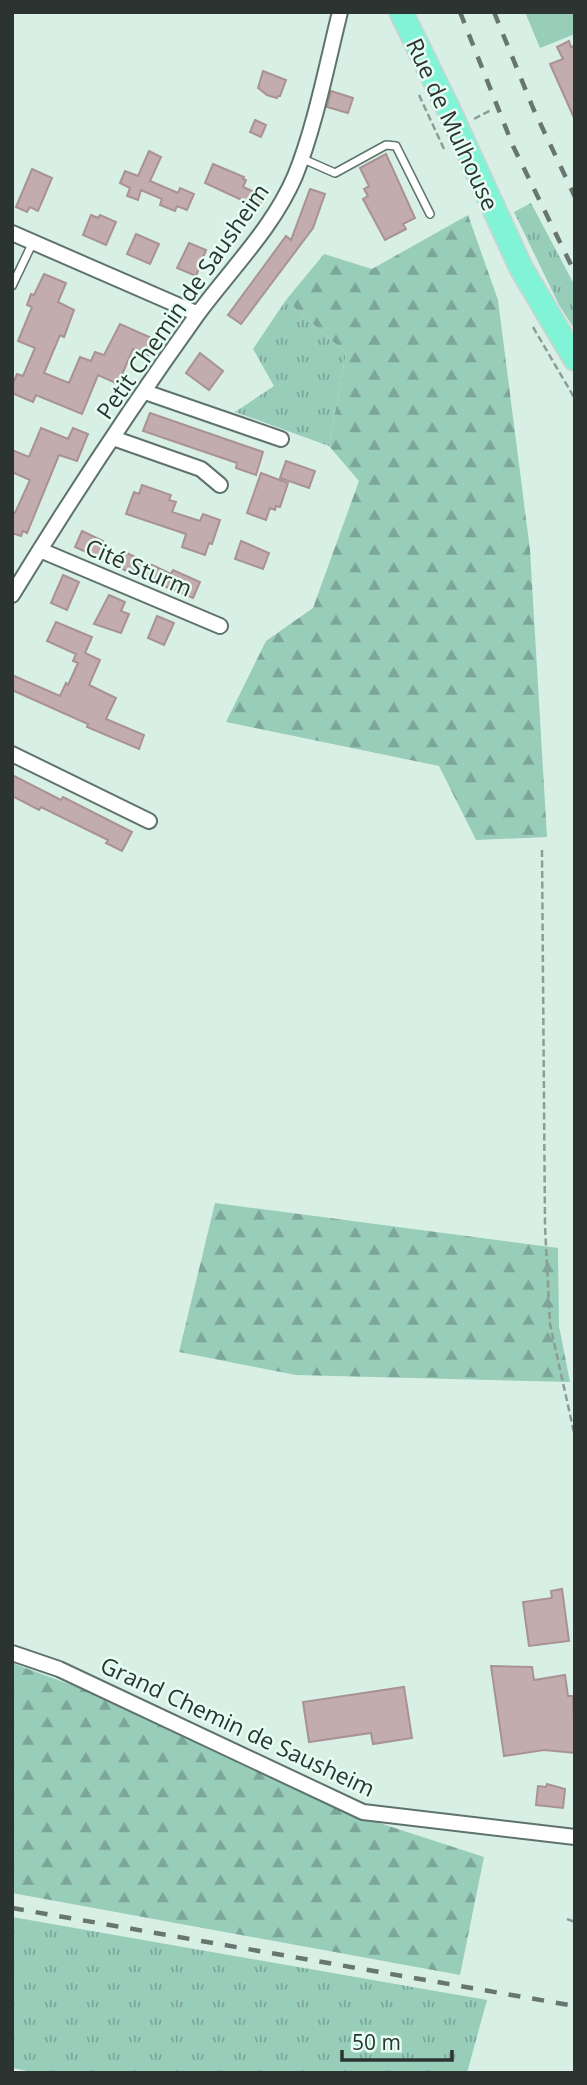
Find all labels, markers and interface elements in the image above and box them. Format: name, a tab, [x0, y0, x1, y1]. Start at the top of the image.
street label: Rue de Mulhouse	[399, 33, 507, 215]
street label: Petit Chemin de Sausheim	[88, 177, 276, 425]
street label: Cité Sturm	[81, 530, 197, 604]
street label: Grand Chemin de Sausheim	[96, 1648, 380, 1804]
scale bar	[342, 2018, 452, 2062]
text: 50 m	[352, 2028, 401, 2056]

